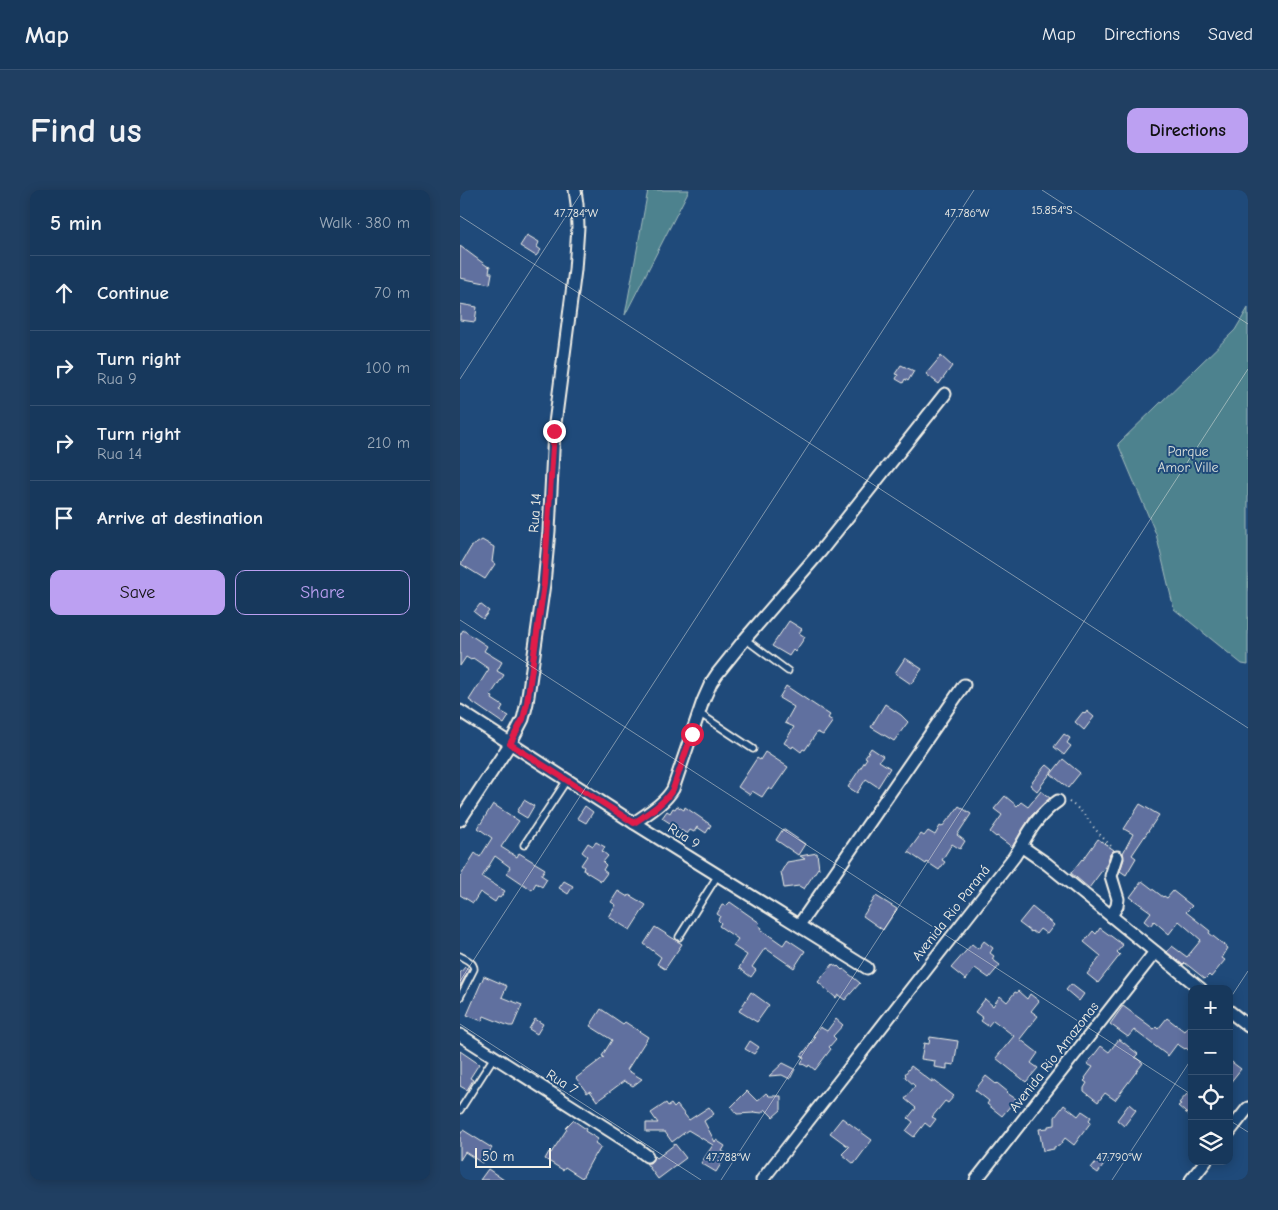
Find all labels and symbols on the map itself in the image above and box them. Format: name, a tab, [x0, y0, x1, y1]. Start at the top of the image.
text: 15.854°S	[1031, 203, 1073, 217]
text: 47.784°W	[554, 206, 599, 220]
text: 47.786°W	[945, 206, 990, 220]
route end	[543, 420, 566, 443]
park label: Parque Amor Ville	[1157, 443, 1219, 476]
street label: Rua 14	[525, 492, 545, 533]
route start	[681, 723, 704, 746]
street label: Rua 9	[665, 820, 703, 852]
street label: Avenida Rio Paraná	[908, 862, 994, 964]
street label: Avenida Rio Amazonas	[1006, 998, 1103, 1116]
street label: Rua 7	[543, 1066, 581, 1098]
scale bar	[475, 1145, 551, 1168]
text: 47.788°W	[706, 1150, 751, 1164]
text: 47.790°W	[1096, 1150, 1143, 1164]

